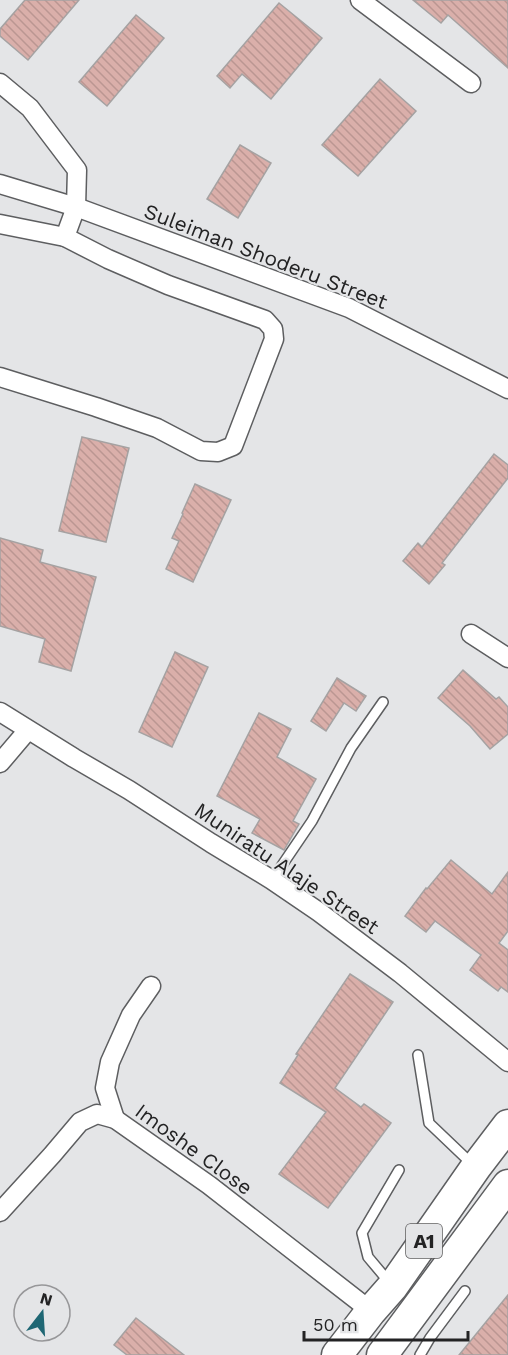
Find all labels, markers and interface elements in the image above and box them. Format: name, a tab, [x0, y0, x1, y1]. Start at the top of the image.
street label: Suleiman Shoderu Street	[141, 198, 391, 314]
street label: Muniratu Alaje Street	[190, 797, 384, 939]
street label: Imoshe Close	[131, 1098, 257, 1200]
road number: A1	[406, 1224, 442, 1258]
north arrow	[12, 1283, 72, 1343]
text: N	[38, 1288, 55, 1310]
scale bar	[304, 1304, 468, 1342]
text: 50 m	[313, 1314, 358, 1335]

